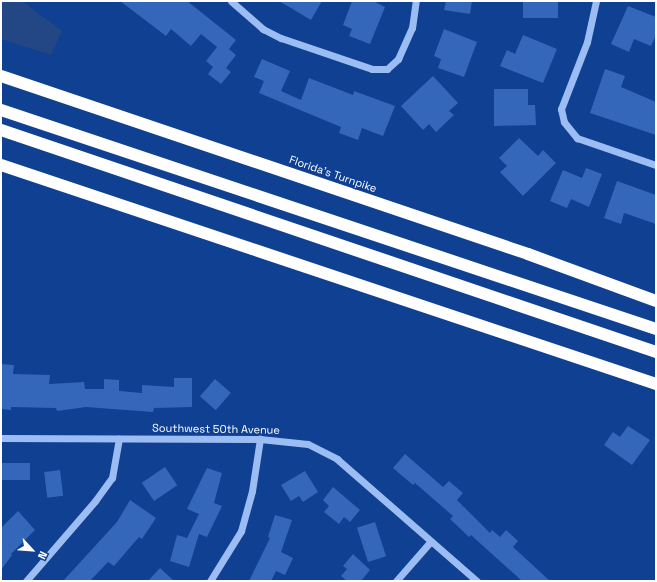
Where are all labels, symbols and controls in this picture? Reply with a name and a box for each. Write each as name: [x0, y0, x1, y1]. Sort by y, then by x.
street label: Florida's Turnpike: [287, 153, 379, 195]
street label: Southwest 50th Avenue: [152, 421, 280, 437]
north arrow: [12, 530, 52, 570]
text: N: [35, 549, 51, 562]

